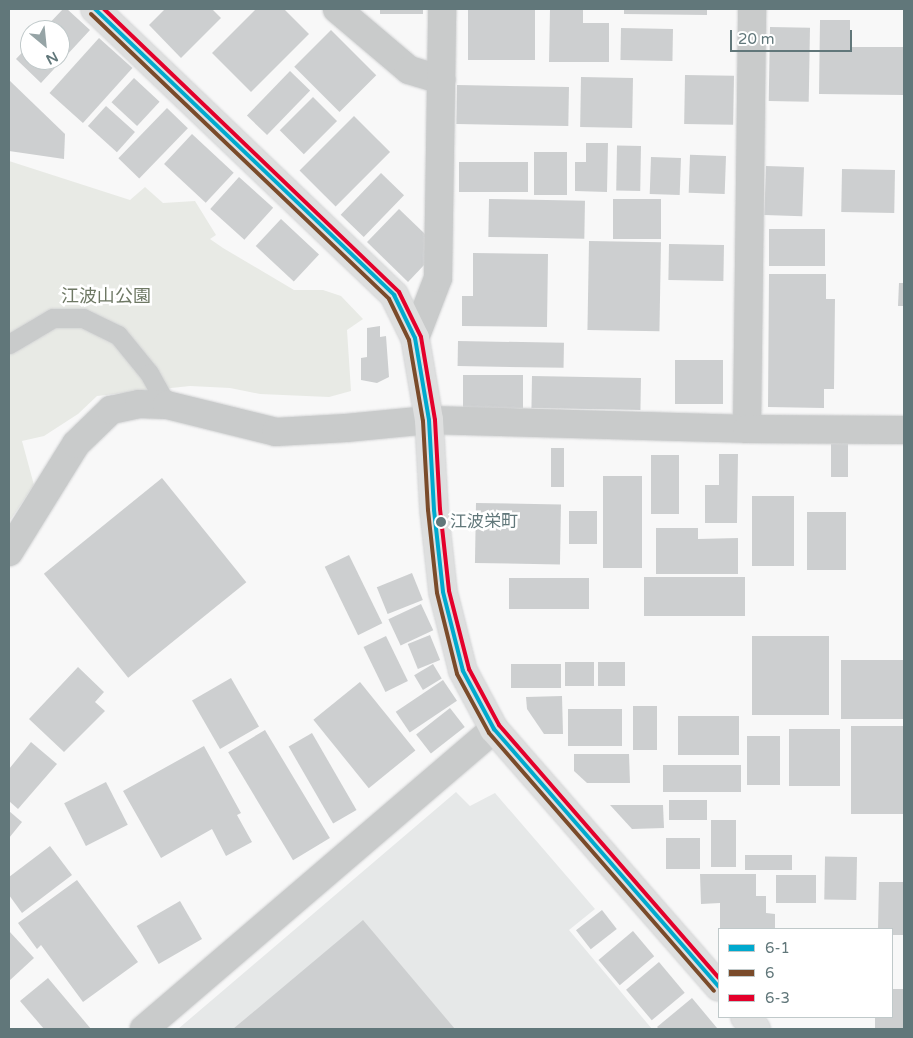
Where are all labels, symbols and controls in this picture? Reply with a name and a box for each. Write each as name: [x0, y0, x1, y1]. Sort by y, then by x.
north arrow: [20, 20, 70, 70]
scale bar: [733, 20, 856, 52]
text: 20 m: [738, 30, 775, 48]
text: N: [43, 48, 61, 68]
park label: 江波山公園: [61, 285, 151, 307]
place label: 江波栄町: [450, 512, 518, 532]
marker: 江波栄町: [436, 517, 446, 527]
legend: [718, 928, 893, 1018]
text: 6-1: [765, 939, 790, 957]
text: 6: [765, 964, 774, 982]
text: 6-3: [765, 989, 790, 1007]

